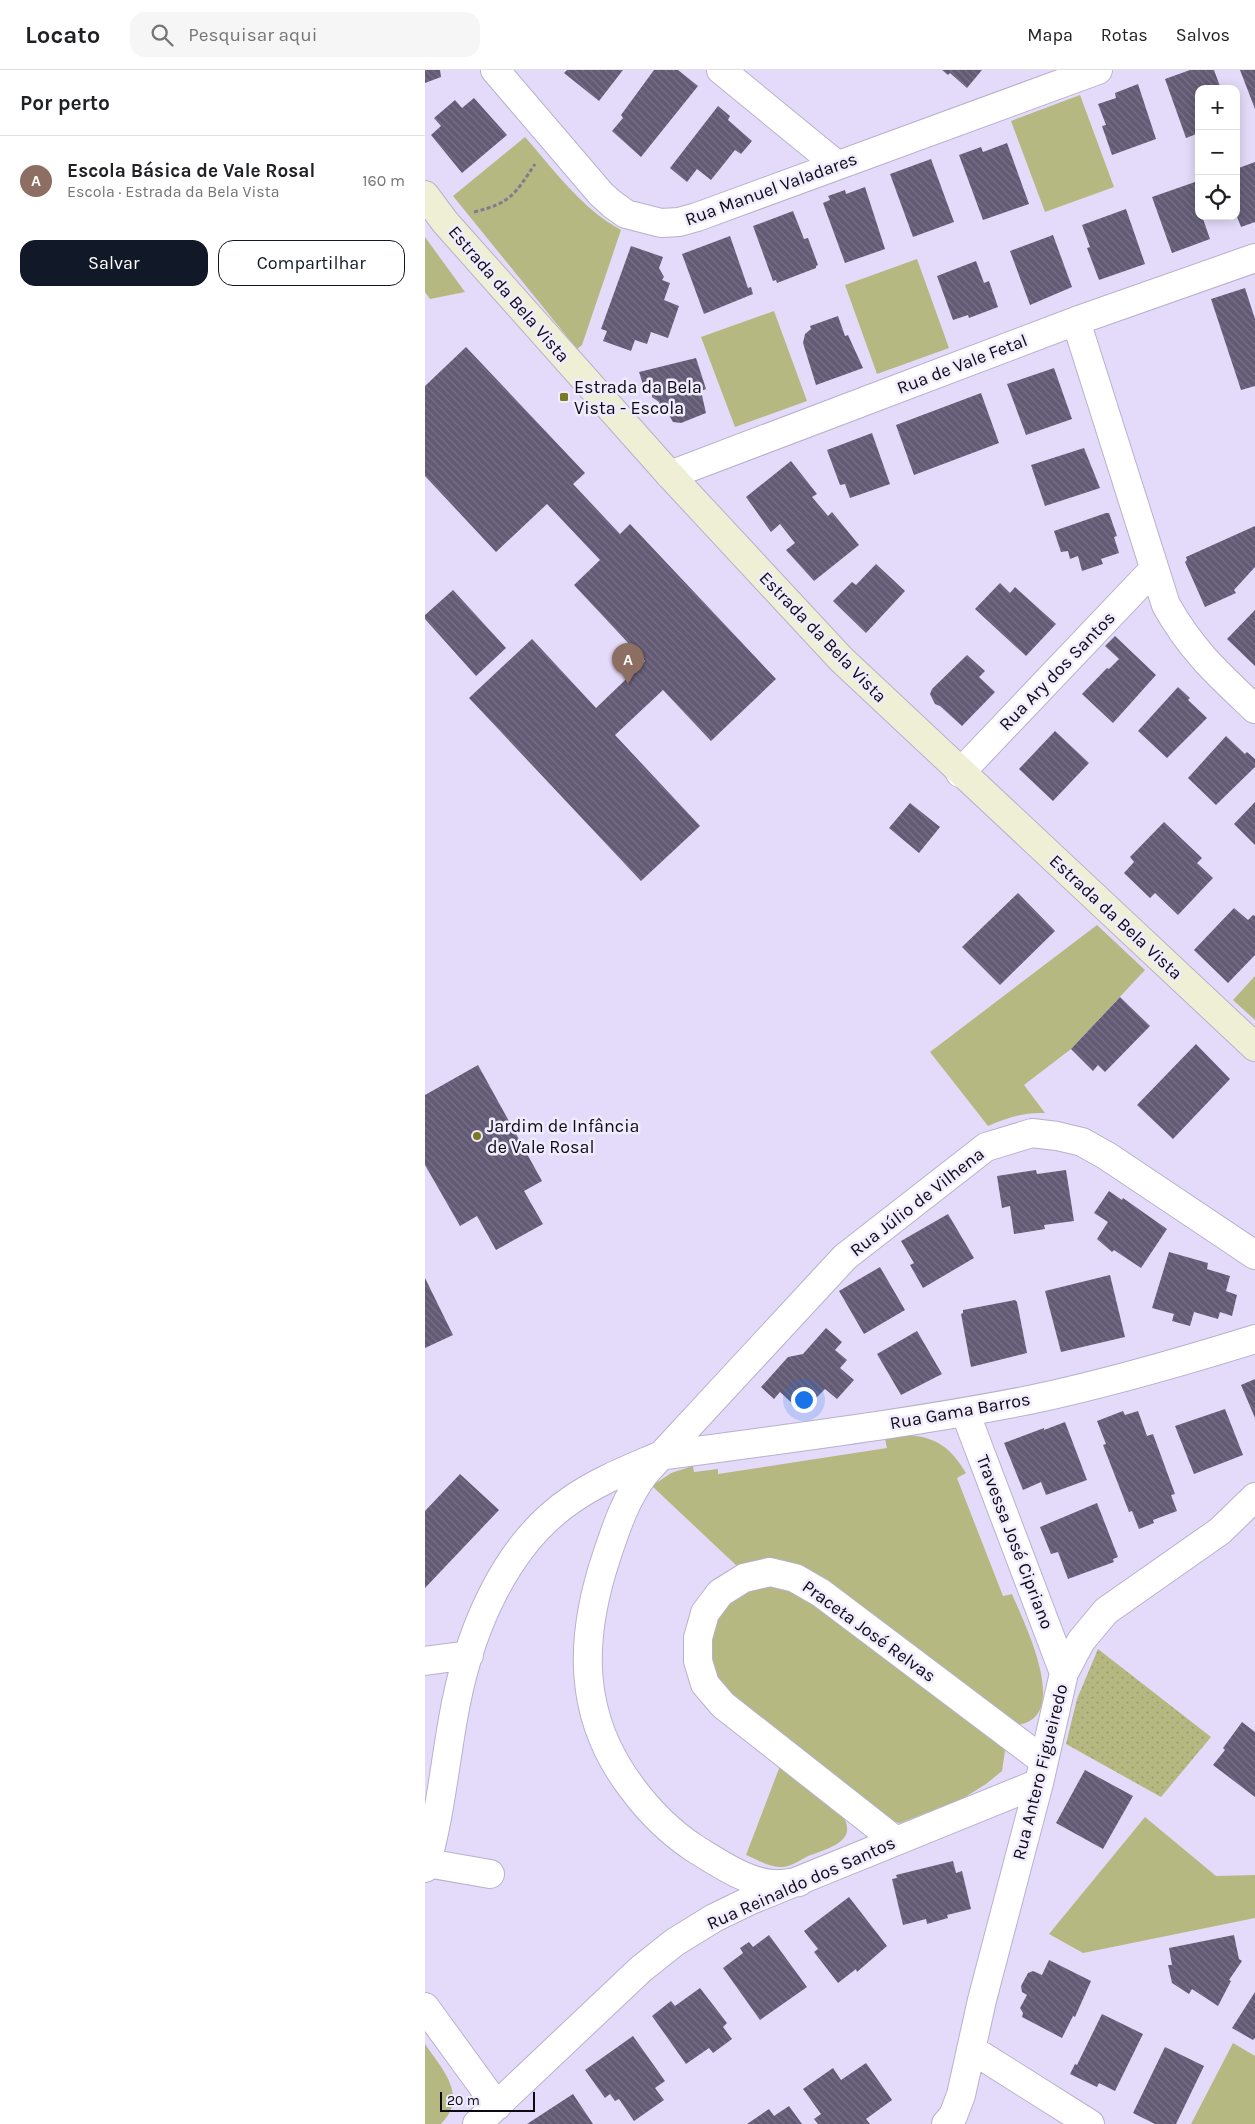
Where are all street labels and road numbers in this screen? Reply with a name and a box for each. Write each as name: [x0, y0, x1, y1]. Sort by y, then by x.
street label: Rua Manuel Valadares: [682, 148, 860, 230]
street label: Estrada da Bela Vista: [444, 221, 574, 367]
street label: Rua de Vale Fetal: [894, 329, 1030, 399]
street label: Estrada da Bela Vista: [755, 567, 891, 707]
street label: Rua Ary dos Santos: [994, 607, 1120, 735]
street label: Estrada da Bela Vista: [1045, 850, 1187, 984]
street label: Rua Júlio de Vilhena: [845, 1143, 989, 1261]
street label: Rua Gama Barros: [888, 1388, 1032, 1434]
street label: Travessa José Cipriano: [972, 1452, 1058, 1632]
street label: Praceta José Relvas: [798, 1575, 940, 1687]
street label: Rua Antero Figueiredo: [1007, 1682, 1073, 1862]
street label: Rua Reinaldo dos Santos: [703, 1831, 899, 1935]

